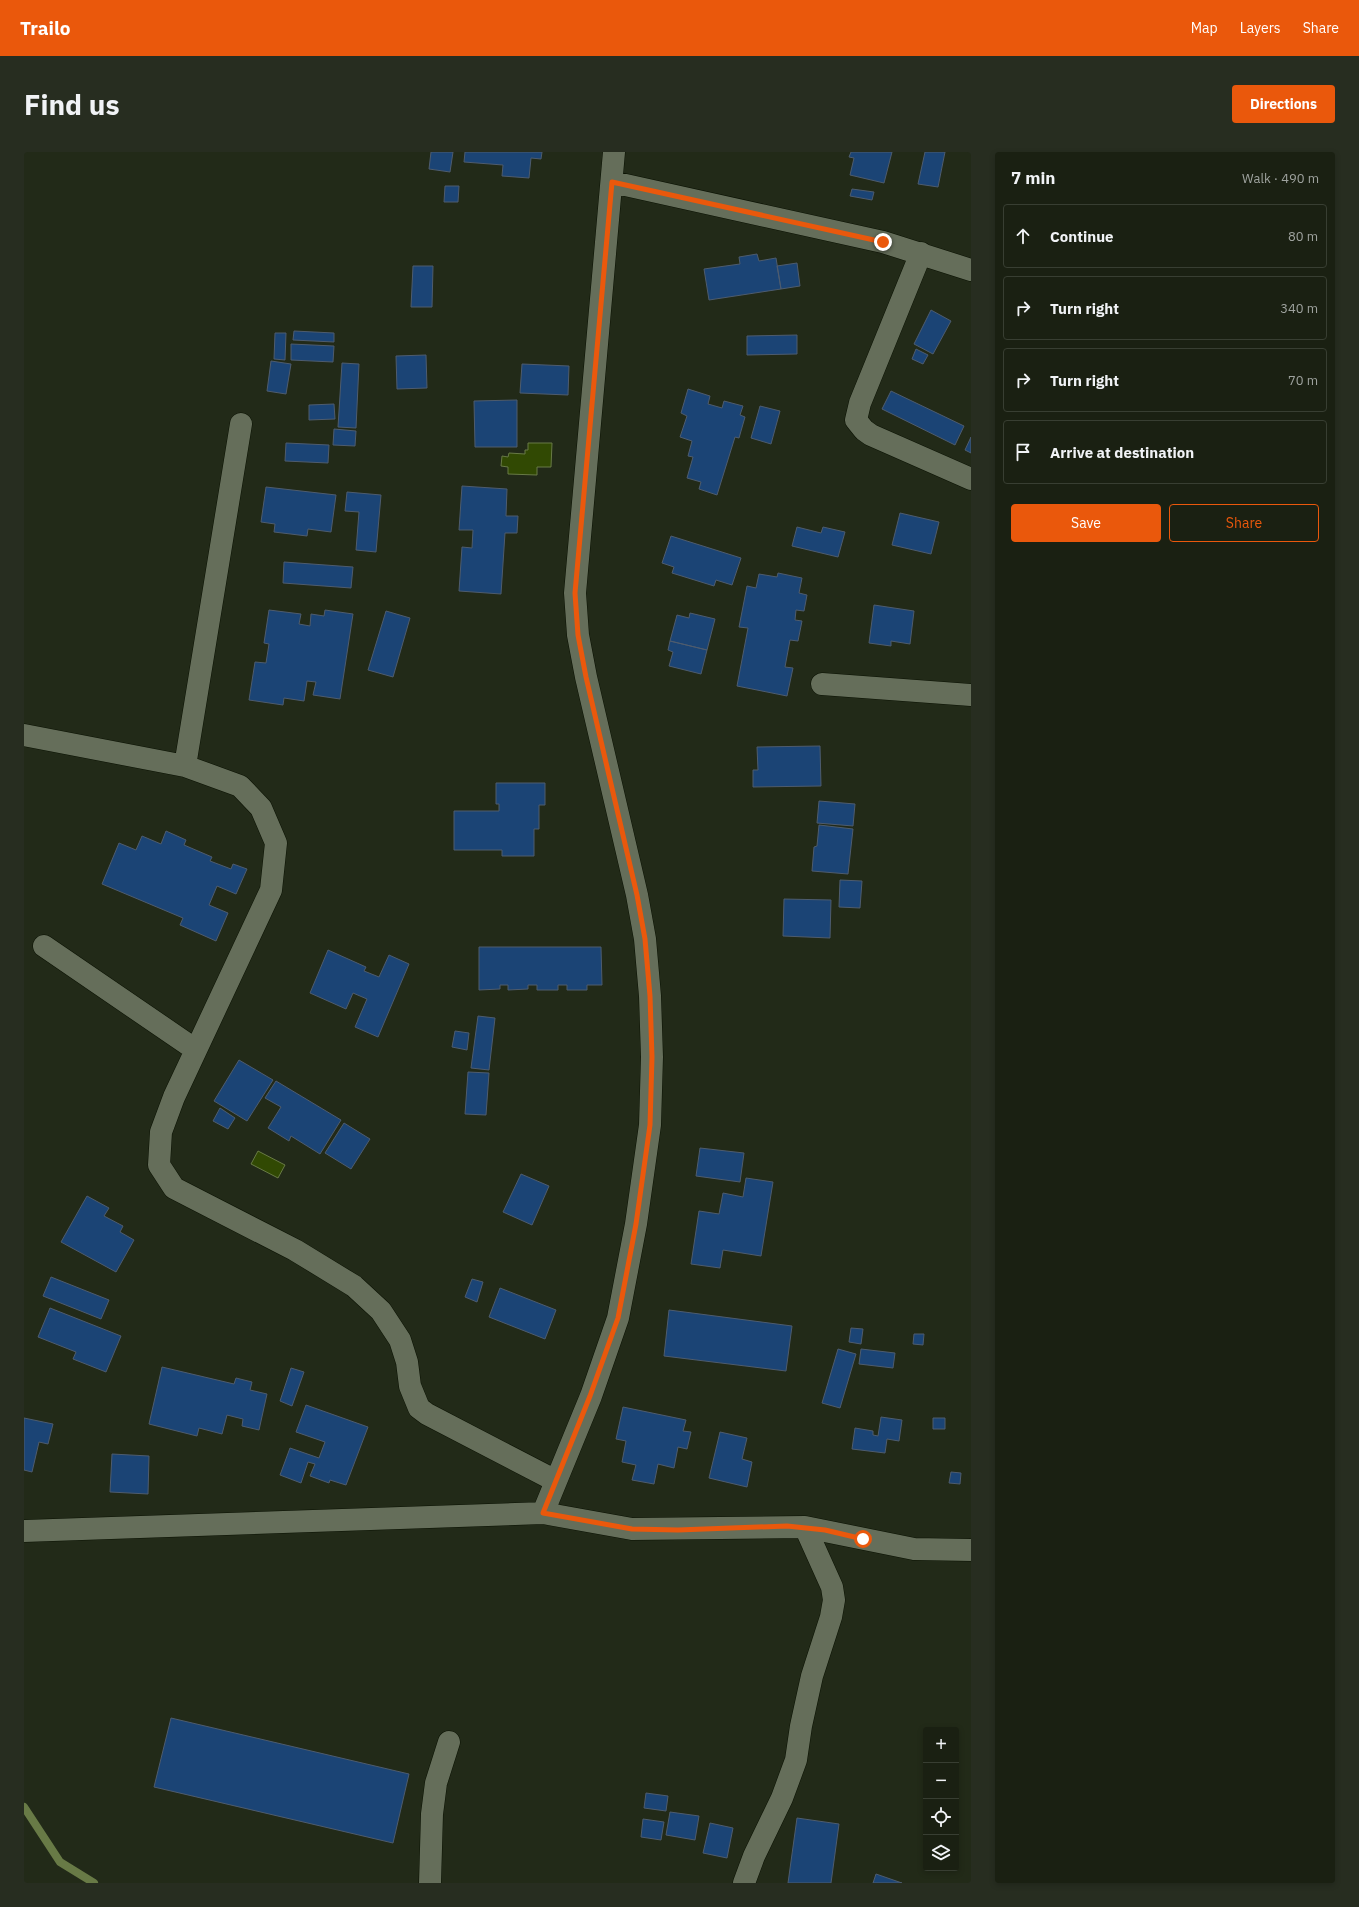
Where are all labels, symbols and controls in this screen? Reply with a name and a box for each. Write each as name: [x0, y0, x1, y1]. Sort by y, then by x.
text: Trailo: [20, 16, 70, 40]
text: Map: [1191, 19, 1218, 37]
text: Layers: [1240, 19, 1281, 37]
text: Share: [1303, 19, 1339, 37]
button: Directions: [1232, 85, 1335, 123]
text: Find us: [24, 86, 120, 123]
text: 7 min: [1011, 167, 1055, 189]
text: Walk · 490 m: [1242, 170, 1319, 187]
icon: ahead: [1012, 225, 1034, 247]
text: Continue: [1050, 227, 1114, 246]
text: 80 m: [1288, 228, 1318, 245]
route end: [874, 233, 892, 251]
icon: right: [1012, 297, 1034, 319]
text: Turn right: [1050, 299, 1119, 318]
text: 340 m: [1280, 300, 1318, 317]
icon: right: [1012, 369, 1034, 391]
text: Turn right: [1050, 371, 1119, 390]
text: 70 m: [1288, 372, 1318, 389]
icon: arrive: [1012, 441, 1034, 463]
text: Arrive at destination: [1050, 443, 1194, 462]
button: Save: [1011, 504, 1161, 542]
button: Share: [1169, 504, 1319, 542]
route start: [854, 1530, 872, 1548]
map controls: [923, 1727, 959, 1871]
button: +: [923, 1727, 959, 1763]
button: −: [923, 1763, 959, 1799]
button: locate: [923, 1799, 959, 1835]
button: layers: [923, 1835, 959, 1871]

